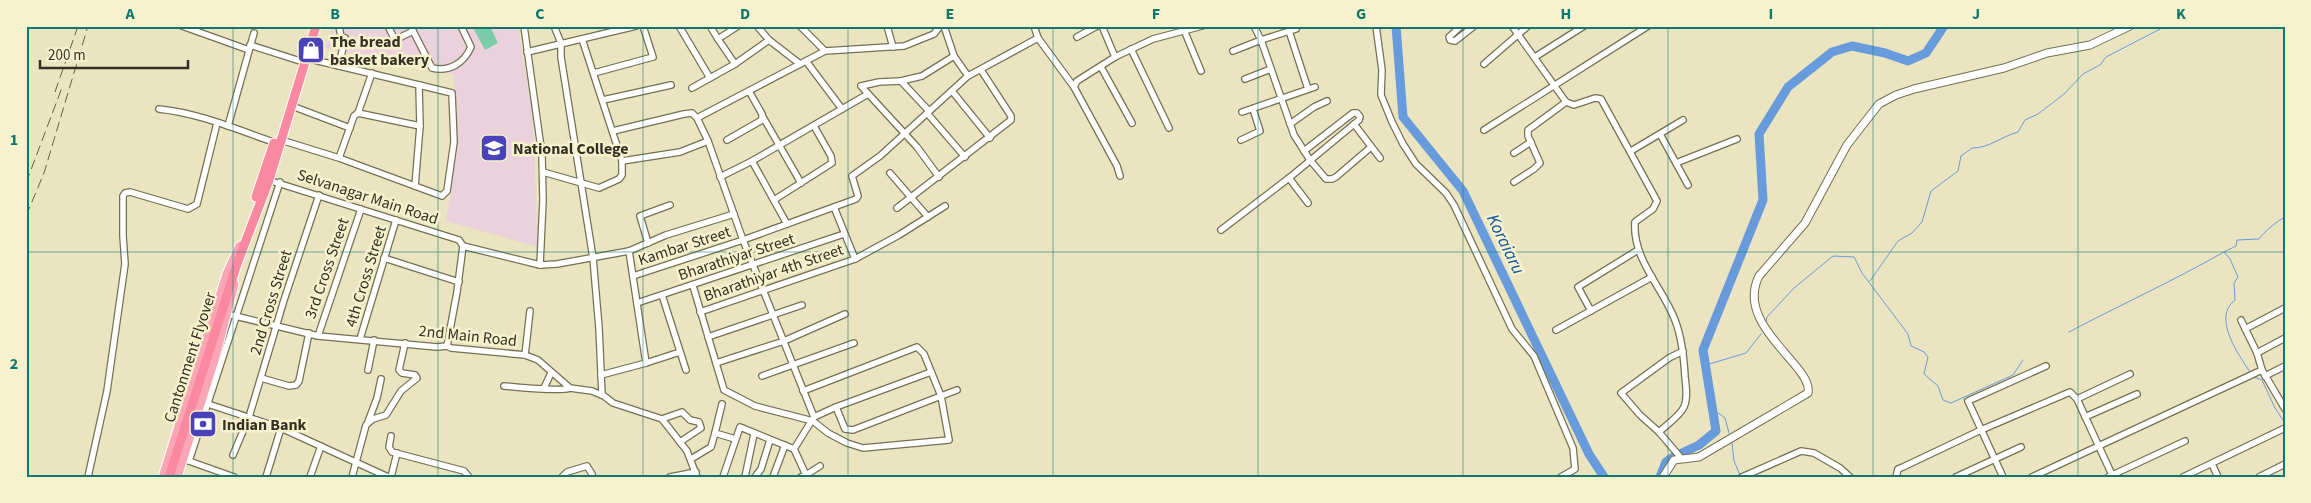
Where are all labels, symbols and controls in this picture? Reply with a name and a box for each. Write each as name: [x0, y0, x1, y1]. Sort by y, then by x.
text: A: [124, 3, 135, 25]
text: B: [330, 3, 340, 25]
text: C: [535, 3, 545, 25]
text: D: [740, 3, 750, 25]
text: E: [946, 3, 954, 25]
text: F: [1152, 3, 1160, 25]
text: G: [1356, 3, 1366, 25]
text: H: [1561, 3, 1571, 25]
text: I: [1769, 3, 1773, 25]
text: J: [1972, 3, 1980, 25]
text: K: [2176, 3, 2186, 25]
place label: The bread basket bakery: [330, 31, 430, 71]
shop icon: The bread basket bakery: [296, 35, 326, 65]
scale bar: [40, 38, 188, 70]
text: 200 m: [48, 45, 86, 66]
text: 1: [10, 129, 18, 151]
school or university icon: National College: [479, 133, 509, 163]
place label: National College: [513, 138, 629, 160]
street label: Selvanagar Main Road: [294, 164, 441, 230]
water label: Koraiaru: [1480, 210, 1531, 279]
street label: 3rd Cross Street: [299, 214, 355, 322]
street label: Kambar Street: [635, 220, 734, 271]
street label: 4th Cross Street: [340, 222, 392, 330]
street label: Bharathiyar Street: [675, 228, 798, 286]
street label: Bharathiyar 4th Street: [700, 238, 847, 307]
street label: 2nd Cross Street: [245, 247, 298, 357]
street label: Cantonment Flyover: [158, 289, 222, 425]
street label: 2nd Main Road: [418, 320, 518, 352]
text: 2: [10, 353, 18, 375]
bank icon: Indian Bank: [188, 409, 218, 439]
place label: Indian Bank: [222, 414, 307, 436]

